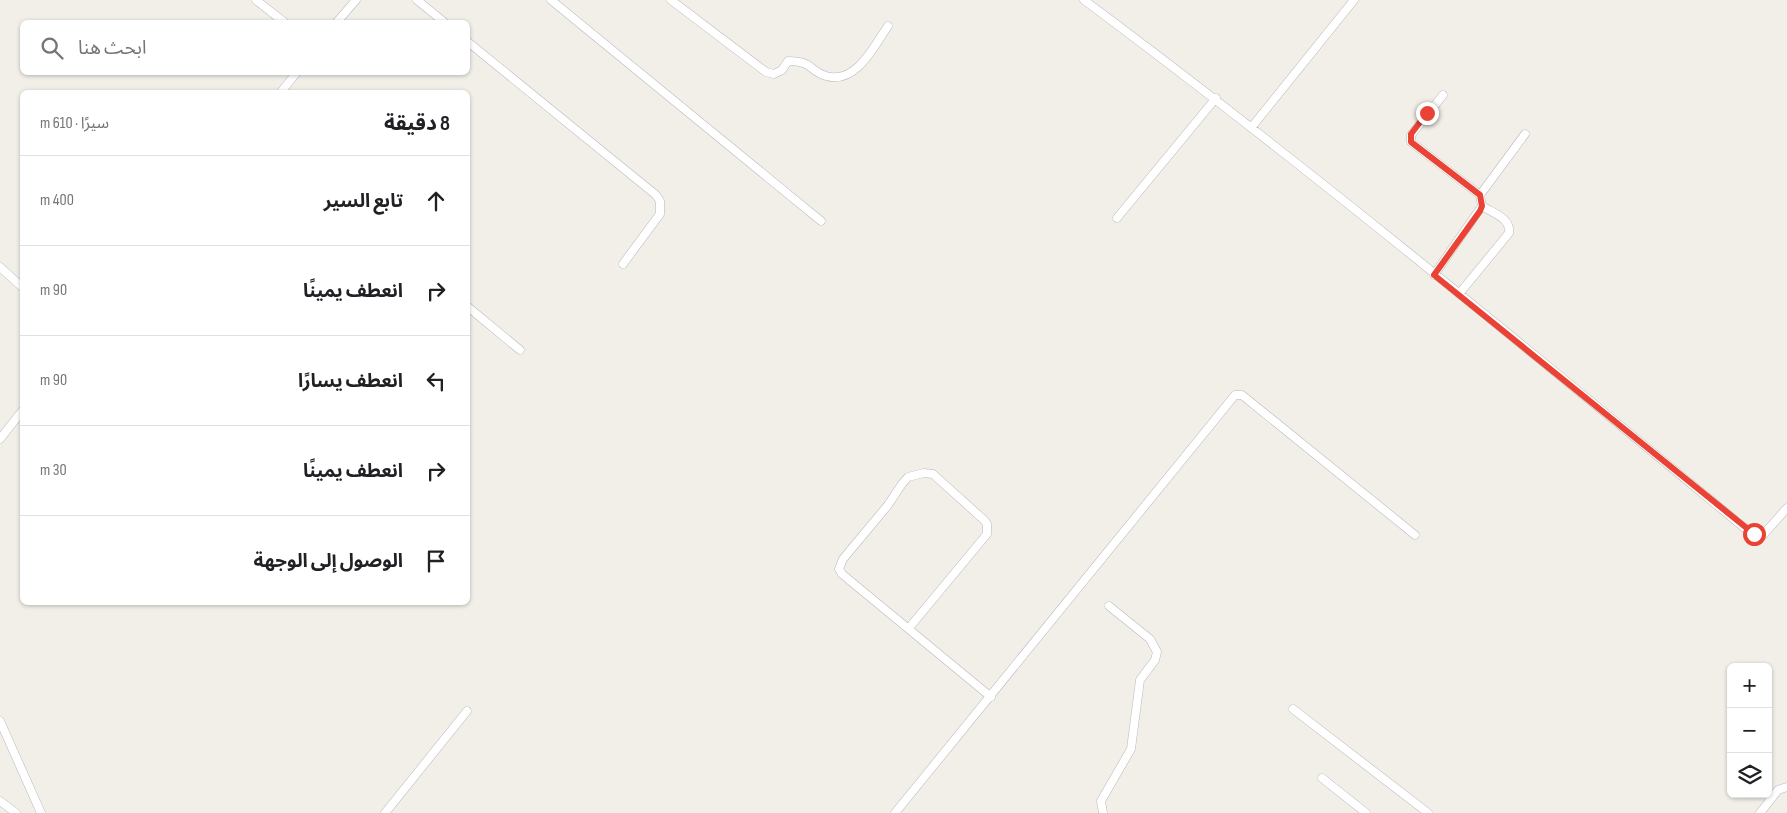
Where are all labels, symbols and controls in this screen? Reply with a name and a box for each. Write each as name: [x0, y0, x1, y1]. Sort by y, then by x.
search box: [20, 20, 470, 75]
icon: search: [38, 34, 66, 62]
text: ابحث هنا: [78, 37, 146, 60]
route end: [1416, 102, 1439, 125]
text: 8 دقيقة: [384, 111, 450, 136]
text: سيرًا · 610 m: [40, 114, 109, 133]
icon: ahead: [422, 187, 450, 215]
text: تابع السير: [324, 190, 403, 213]
text: 400 m: [40, 191, 74, 210]
icon: right: [422, 277, 450, 305]
text: انعطف يمينًا: [303, 280, 403, 303]
text: 90 m: [40, 281, 67, 300]
icon: left: [422, 367, 450, 395]
text: انعطف يسارًا: [298, 370, 403, 393]
text: 90 m: [40, 371, 67, 390]
icon: right: [422, 457, 450, 485]
text: انعطف يمينًا: [303, 460, 403, 483]
text: 30 m: [40, 461, 67, 480]
route start: [1743, 523, 1766, 546]
icon: arrive: [422, 547, 450, 575]
text: الوصول إلى الوجهة: [254, 550, 403, 573]
map controls: [1727, 663, 1772, 798]
button: +: [1727, 663, 1772, 708]
button: −: [1727, 708, 1772, 753]
button: layers: [1727, 753, 1772, 798]

